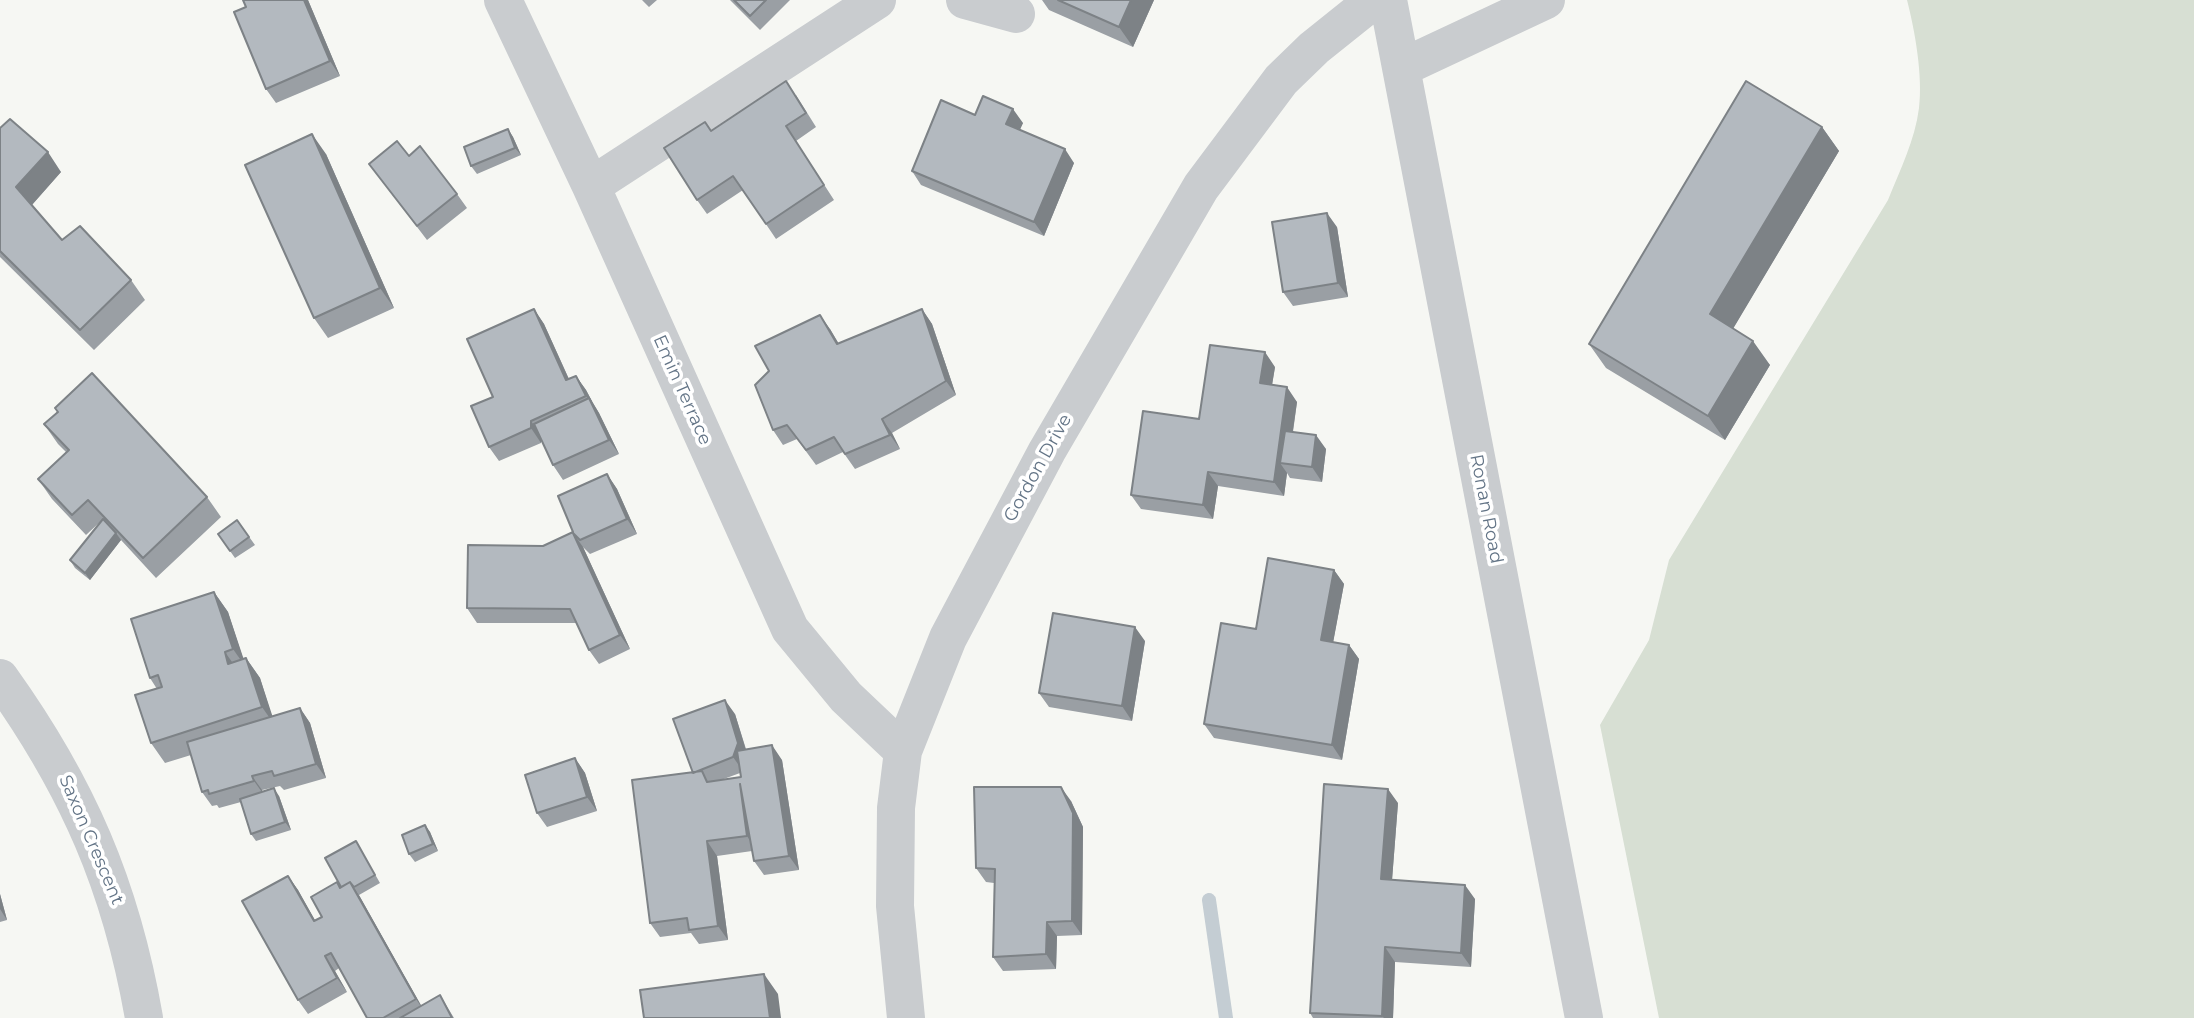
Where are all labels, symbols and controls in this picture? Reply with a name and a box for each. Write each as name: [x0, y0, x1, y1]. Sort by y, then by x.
street label: Emin Terrace: [648, 332, 716, 448]
street label: Gordon Drive: [1000, 410, 1076, 526]
street label: Ronan Road: [1465, 452, 1507, 566]
street label: Saxon Crescent: [54, 772, 128, 908]

